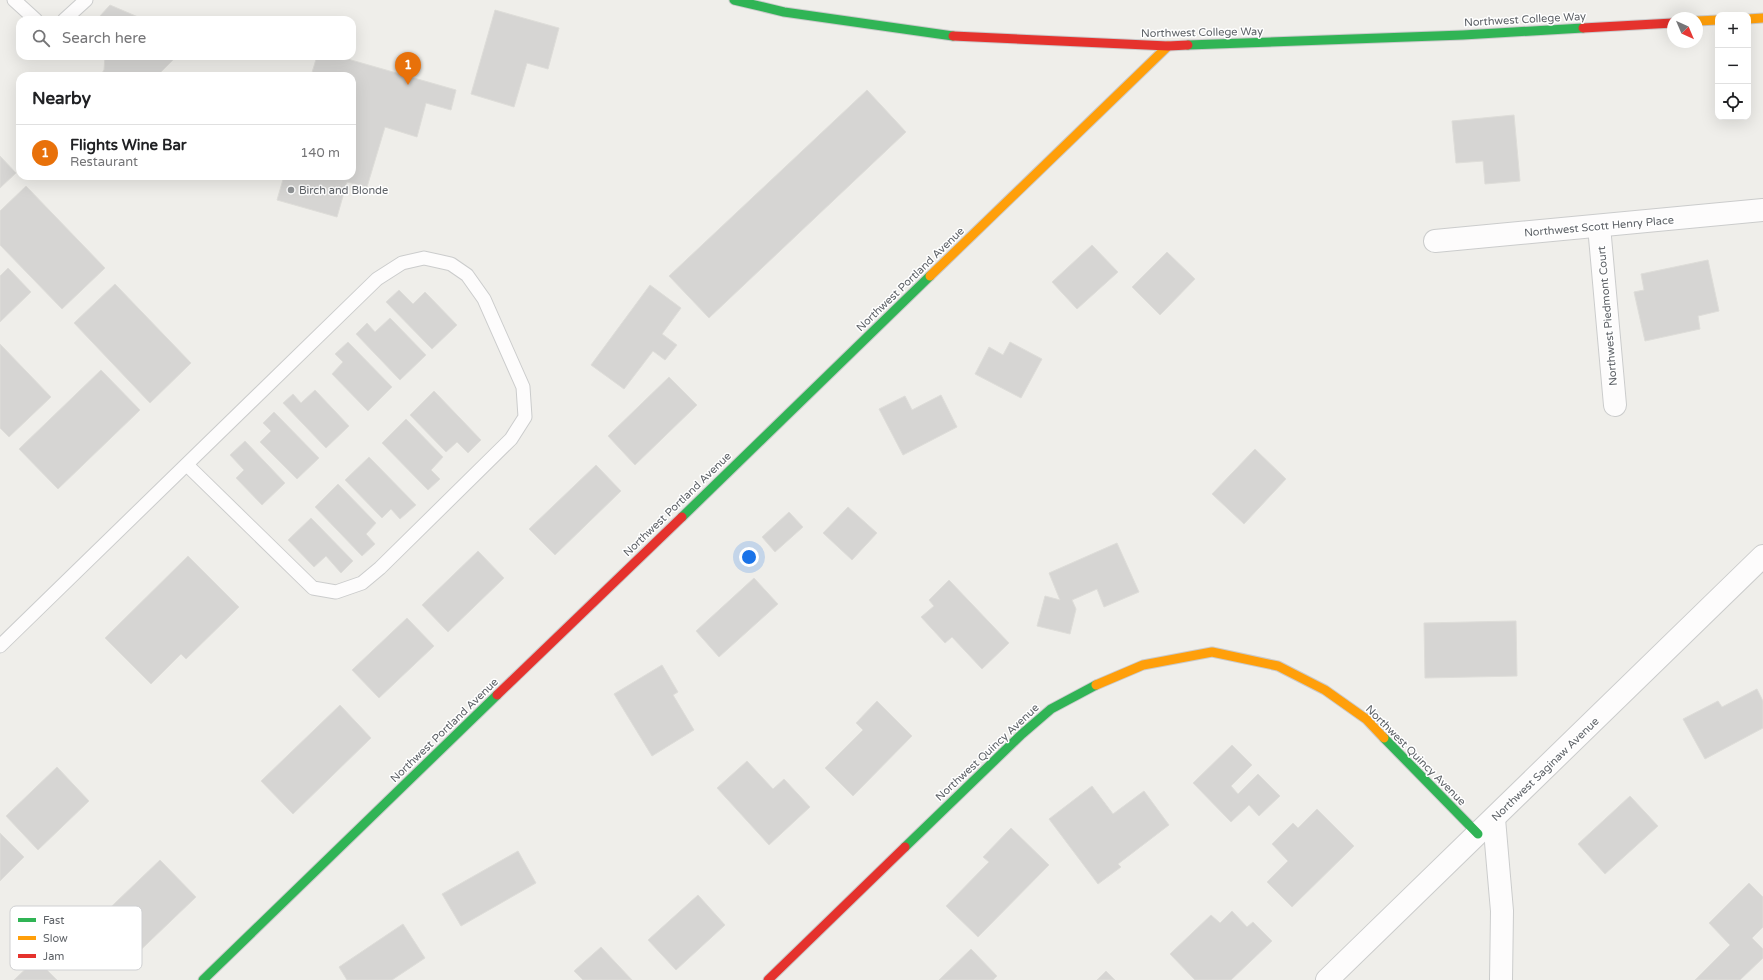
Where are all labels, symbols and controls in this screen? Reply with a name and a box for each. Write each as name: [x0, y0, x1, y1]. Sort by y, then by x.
street label: Northwest College Way: [1464, 10, 1586, 29]
north arrow: [1667, 12, 1703, 48]
map controls: [1715, 12, 1751, 120]
button: +: [1715, 12, 1751, 48]
search box: [16, 16, 356, 60]
street label: Northwest College Way: [1141, 25, 1263, 40]
icon: search: [30, 27, 52, 49]
text: Search here: [62, 29, 146, 47]
button: −: [1715, 48, 1751, 84]
pin: 1: [395, 52, 421, 85]
button: locate: [1715, 84, 1751, 120]
text: Nearby: [32, 88, 91, 109]
text: Flights Wine Bar: [70, 136, 187, 154]
text: 1: [41, 145, 49, 161]
text: 140 m: [300, 145, 340, 161]
text: Restaurant: [70, 154, 138, 170]
place label: Birch and Blonde: [299, 184, 388, 197]
marker: Birch and Blonde: [286, 185, 296, 195]
street label: Northwest Scott Henry Place: [1524, 213, 1675, 240]
street label: Northwest Portland Avenue: [854, 224, 967, 334]
street label: Northwest Piedmont Court: [1595, 245, 1620, 386]
street label: Northwest Portland Avenue: [621, 449, 734, 559]
your location: [739, 547, 759, 567]
street label: Northwest Portland Avenue: [388, 675, 501, 785]
street label: Northwest Quincy Avenue: [933, 701, 1042, 804]
street label: Northwest Quincy Avenue: [1363, 702, 1469, 808]
street label: Northwest Saginaw Avenue: [1489, 715, 1602, 824]
legend: [10, 906, 142, 970]
text: Fast: [43, 914, 64, 927]
text: Slow: [43, 932, 68, 945]
text: Jam: [43, 950, 64, 963]

